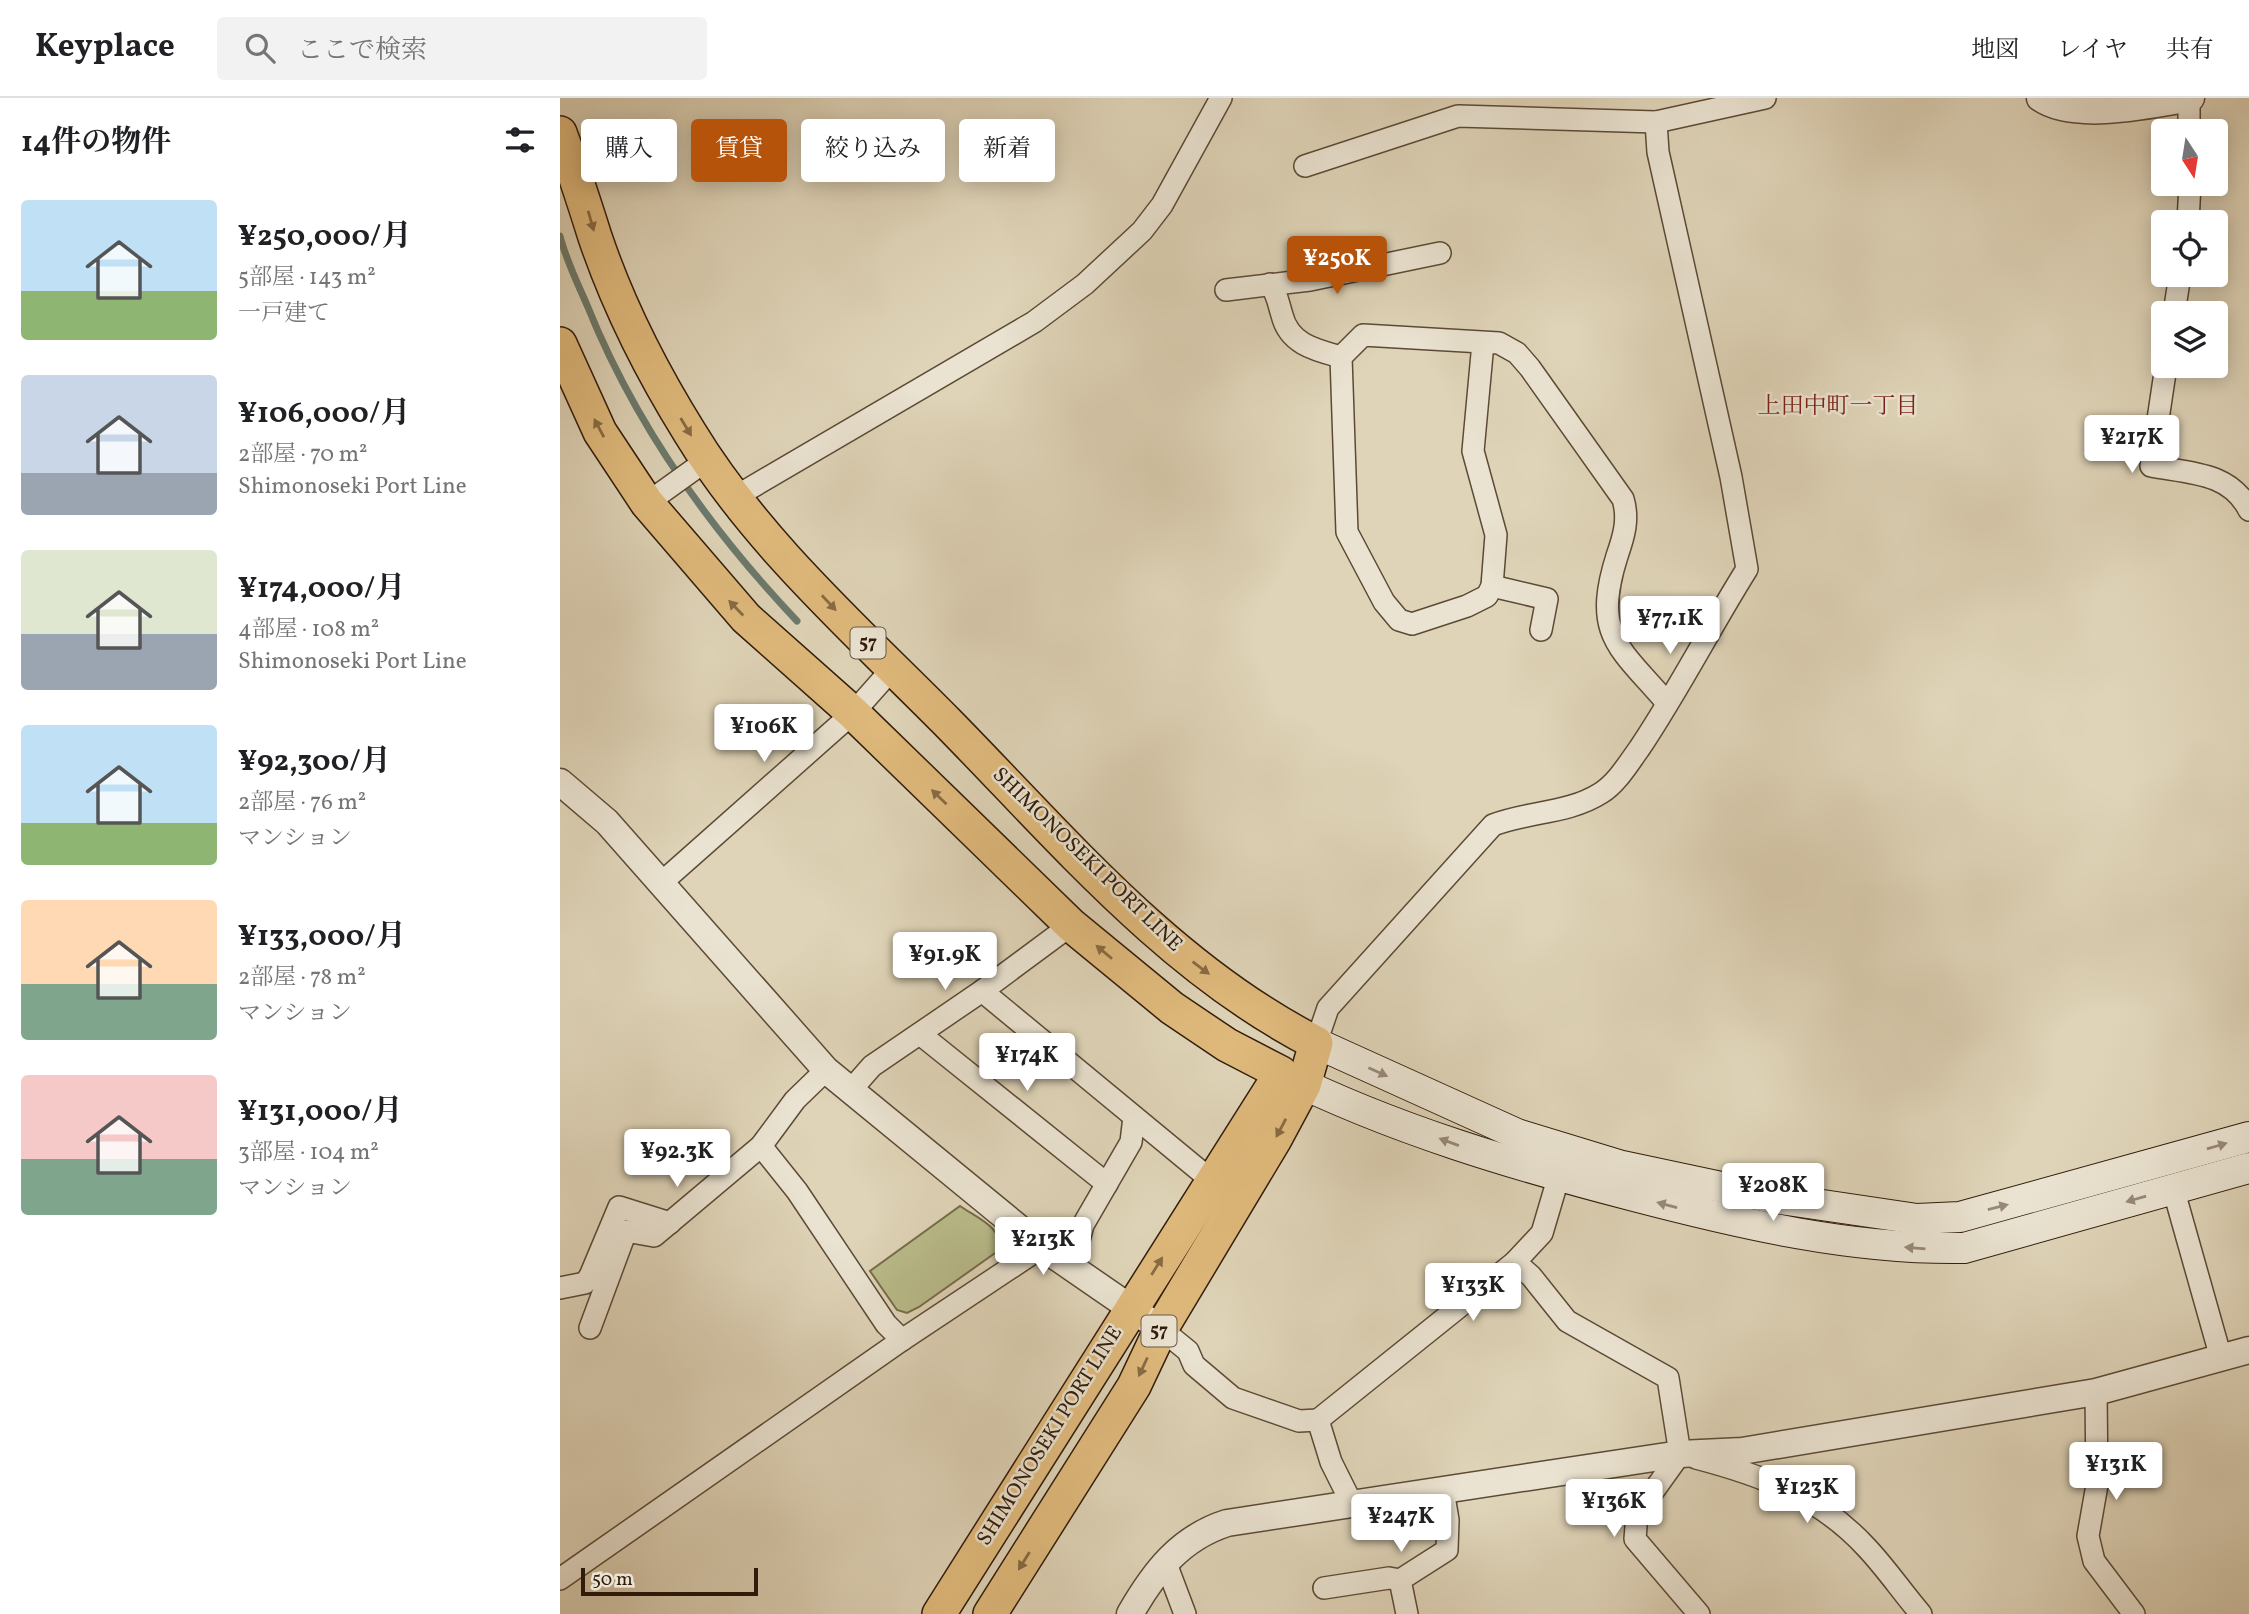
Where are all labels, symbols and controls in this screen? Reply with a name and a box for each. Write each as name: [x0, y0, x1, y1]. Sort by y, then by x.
search box: [217, 17, 707, 80]
text: Keyplace: [35, 25, 175, 71]
icon: search: [241, 29, 279, 67]
text: ここで検索: [297, 33, 427, 69]
text: 地図: [1971, 34, 2019, 68]
text: レイヤ: [2057, 34, 2128, 68]
text: 共有: [2166, 34, 2214, 68]
chip: 購入: [581, 119, 677, 182]
chip: 賃貸: [691, 119, 787, 182]
chip: 絞り込み: [801, 119, 945, 182]
chip: 新着: [959, 119, 1055, 182]
north arrow: [2151, 119, 2228, 196]
map controls: [2151, 119, 2228, 378]
icon: filters: [501, 121, 539, 159]
text: 14件の物件: [21, 122, 171, 164]
one-way arrow: [586, 210, 597, 232]
button: locate: [2151, 210, 2228, 287]
text: ¥250,000/月: [238, 216, 411, 258]
icon: home: [77, 228, 161, 312]
pin: ¥250K: [1288, 236, 1386, 296]
text: ¥250K: [1303, 243, 1371, 275]
text: 5部屋 · 143 m²: [238, 262, 376, 294]
text: 一戸建て: [238, 298, 330, 330]
button: layers: [2151, 301, 2228, 378]
district label: 上田中町一丁目: [1758, 391, 1919, 423]
text: ¥106,000/月: [238, 393, 410, 435]
icon: home: [77, 403, 161, 487]
pin: ¥217K: [2083, 416, 2181, 475]
one-way arrow: [594, 417, 606, 437]
one-way arrow: [680, 417, 692, 436]
text: ¥217K: [2100, 422, 2164, 454]
text: 2部屋 · 70 m²: [238, 439, 368, 471]
text: Shimonoseki Port Line: [238, 471, 467, 503]
text: ¥174,000/月: [238, 568, 405, 610]
icon: home: [77, 578, 161, 662]
one-way arrow: [821, 594, 837, 612]
pin: ¥77.1K: [1613, 596, 1727, 656]
one-way arrow: [728, 600, 745, 617]
text: ¥77.1K: [1637, 603, 1703, 635]
text: 4部屋 · 108 m²: [238, 614, 379, 646]
road number: 57: [850, 628, 886, 658]
text: Shimonoseki Port Line: [238, 646, 467, 678]
pin: ¥106K: [715, 704, 813, 764]
text: ¥106K: [730, 711, 798, 743]
text: ¥92,300/月: [238, 741, 391, 783]
icon: home: [77, 753, 161, 837]
street label: SHIMONOSEKI PORT LINE: [985, 761, 1189, 959]
text: 2部屋 · 76 m²: [238, 787, 366, 819]
one-way arrow: [931, 789, 948, 805]
text: マンション: [238, 823, 352, 855]
text: ¥133,000/月: [238, 916, 406, 958]
icon: home: [77, 928, 161, 1012]
pin: ¥91.9K: [888, 932, 1002, 992]
text: ¥91.9K: [909, 939, 981, 971]
one-way arrow: [1096, 945, 1114, 960]
one-way arrow: [1192, 961, 1210, 975]
text: 2部屋 · 78 m²: [238, 962, 366, 994]
text: マンション: [238, 998, 352, 1030]
pin: ¥174K: [978, 1034, 1076, 1093]
text: ¥174K: [995, 1040, 1059, 1072]
one-way arrow: [1368, 1067, 1389, 1078]
text: ¥131,000/月: [238, 1091, 403, 1133]
icon: home: [77, 1103, 161, 1187]
one-way arrow: [1275, 1118, 1287, 1138]
pin: ¥92.3K: [620, 1130, 734, 1189]
text: ¥92.3K: [640, 1136, 714, 1168]
one-way arrow: [1439, 1136, 1460, 1147]
text: 3部屋 · 104 m²: [238, 1137, 379, 1169]
one-way arrow: [2206, 1140, 2228, 1151]
pin: ¥208K: [1724, 1164, 1822, 1223]
text: ¥208K: [1738, 1170, 1808, 1202]
text: マンション: [238, 1173, 352, 1205]
one-way arrow: [2125, 1195, 2146, 1205]
one-way arrow: [1656, 1199, 1678, 1210]
one-way arrow: [1987, 1201, 2009, 1212]
pin: ¥213K: [994, 1218, 1092, 1277]
text: ¥213K: [1011, 1224, 1075, 1256]
one-way arrow: [1904, 1242, 1926, 1253]
one-way arrow: [1151, 1256, 1164, 1275]
pin: ¥133K: [1424, 1264, 1522, 1323]
text: ¥133K: [1441, 1270, 1505, 1302]
road number: 57: [1142, 1316, 1176, 1346]
street label: SHIMONOSEKI PORT LINE: [970, 1320, 1130, 1552]
one-way arrow: [1137, 1357, 1148, 1378]
pin: ¥131K: [2067, 1442, 2165, 1502]
text: ¥131K: [2085, 1449, 2147, 1481]
pin: ¥123K: [1758, 1466, 1856, 1525]
text: ¥123K: [1775, 1472, 1839, 1504]
pin: ¥136K: [1565, 1480, 1663, 1539]
text: ¥136K: [1582, 1486, 1646, 1518]
pin: ¥247K: [1352, 1494, 1450, 1554]
text: ¥247K: [1367, 1501, 1435, 1533]
one-way arrow: [1017, 1551, 1030, 1571]
scale bar: [581, 1565, 758, 1597]
text: 50 m: [592, 1567, 633, 1593]

